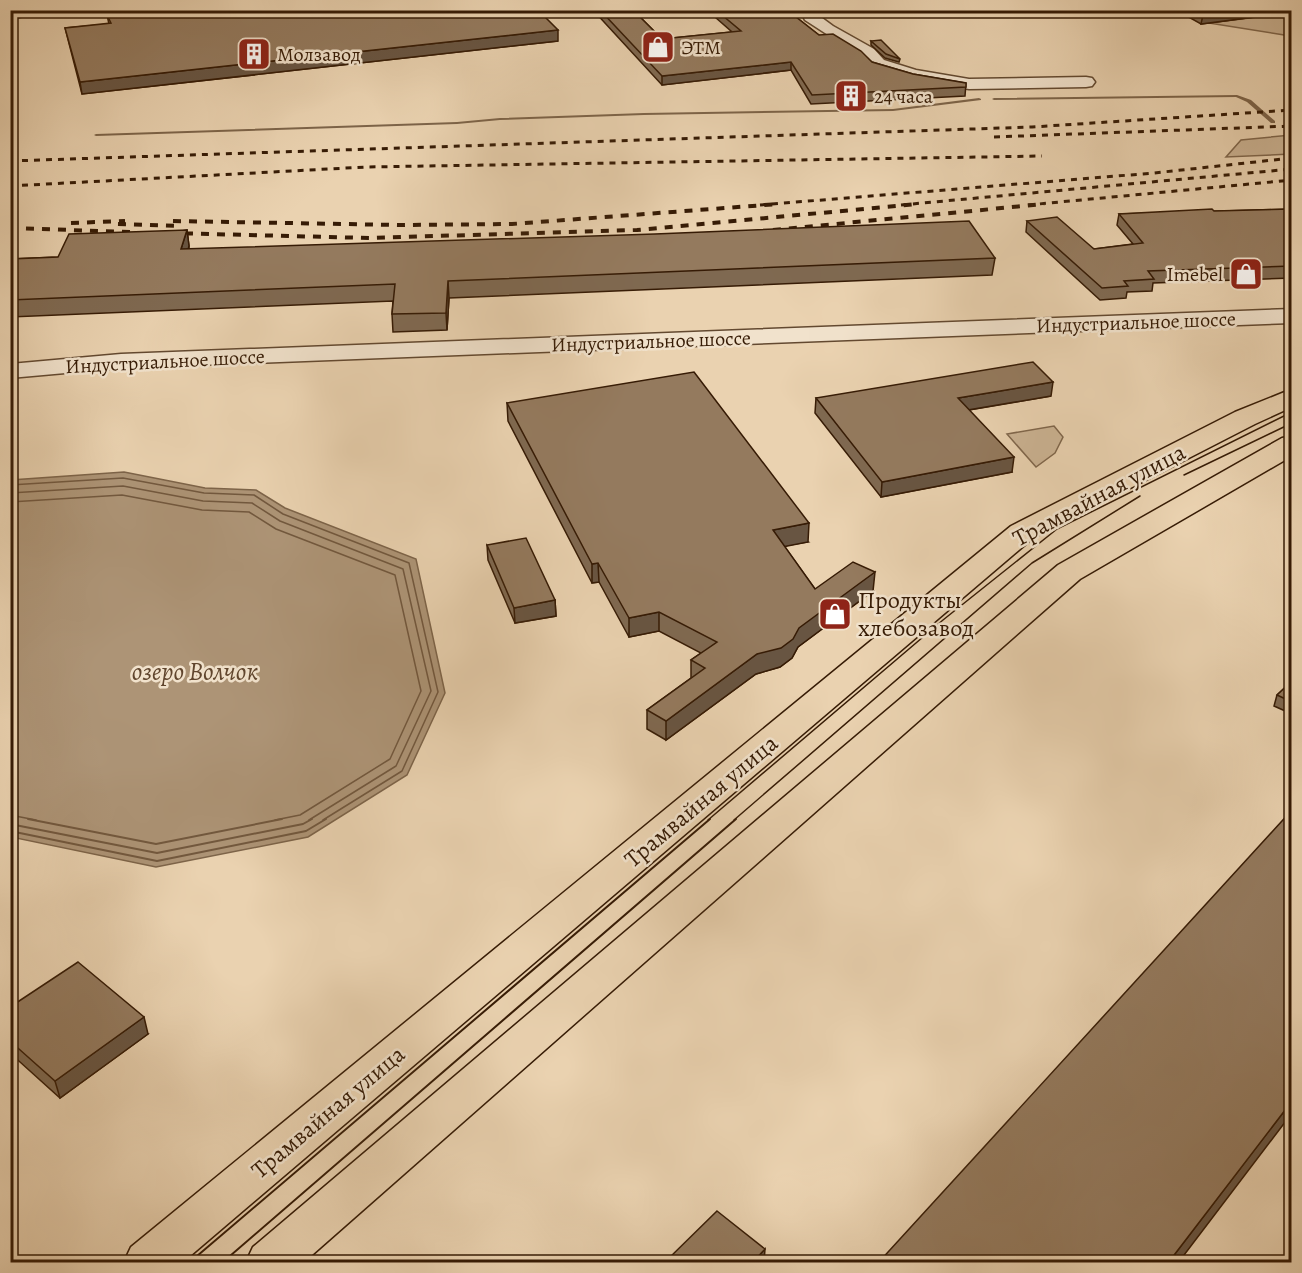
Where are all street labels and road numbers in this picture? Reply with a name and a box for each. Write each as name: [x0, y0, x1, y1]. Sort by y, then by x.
street label: Индустриальное шоссе: [1036, 306, 1236, 339]
street label: Индустриальное шоссе: [551, 325, 751, 358]
street label: Индустриальное шоссе: [65, 343, 266, 380]
street label: Трамвайная улица: [1007, 436, 1191, 554]
street label: Трамвайная улица: [617, 727, 785, 875]
street label: Трамвайная улица: [244, 1038, 412, 1186]

